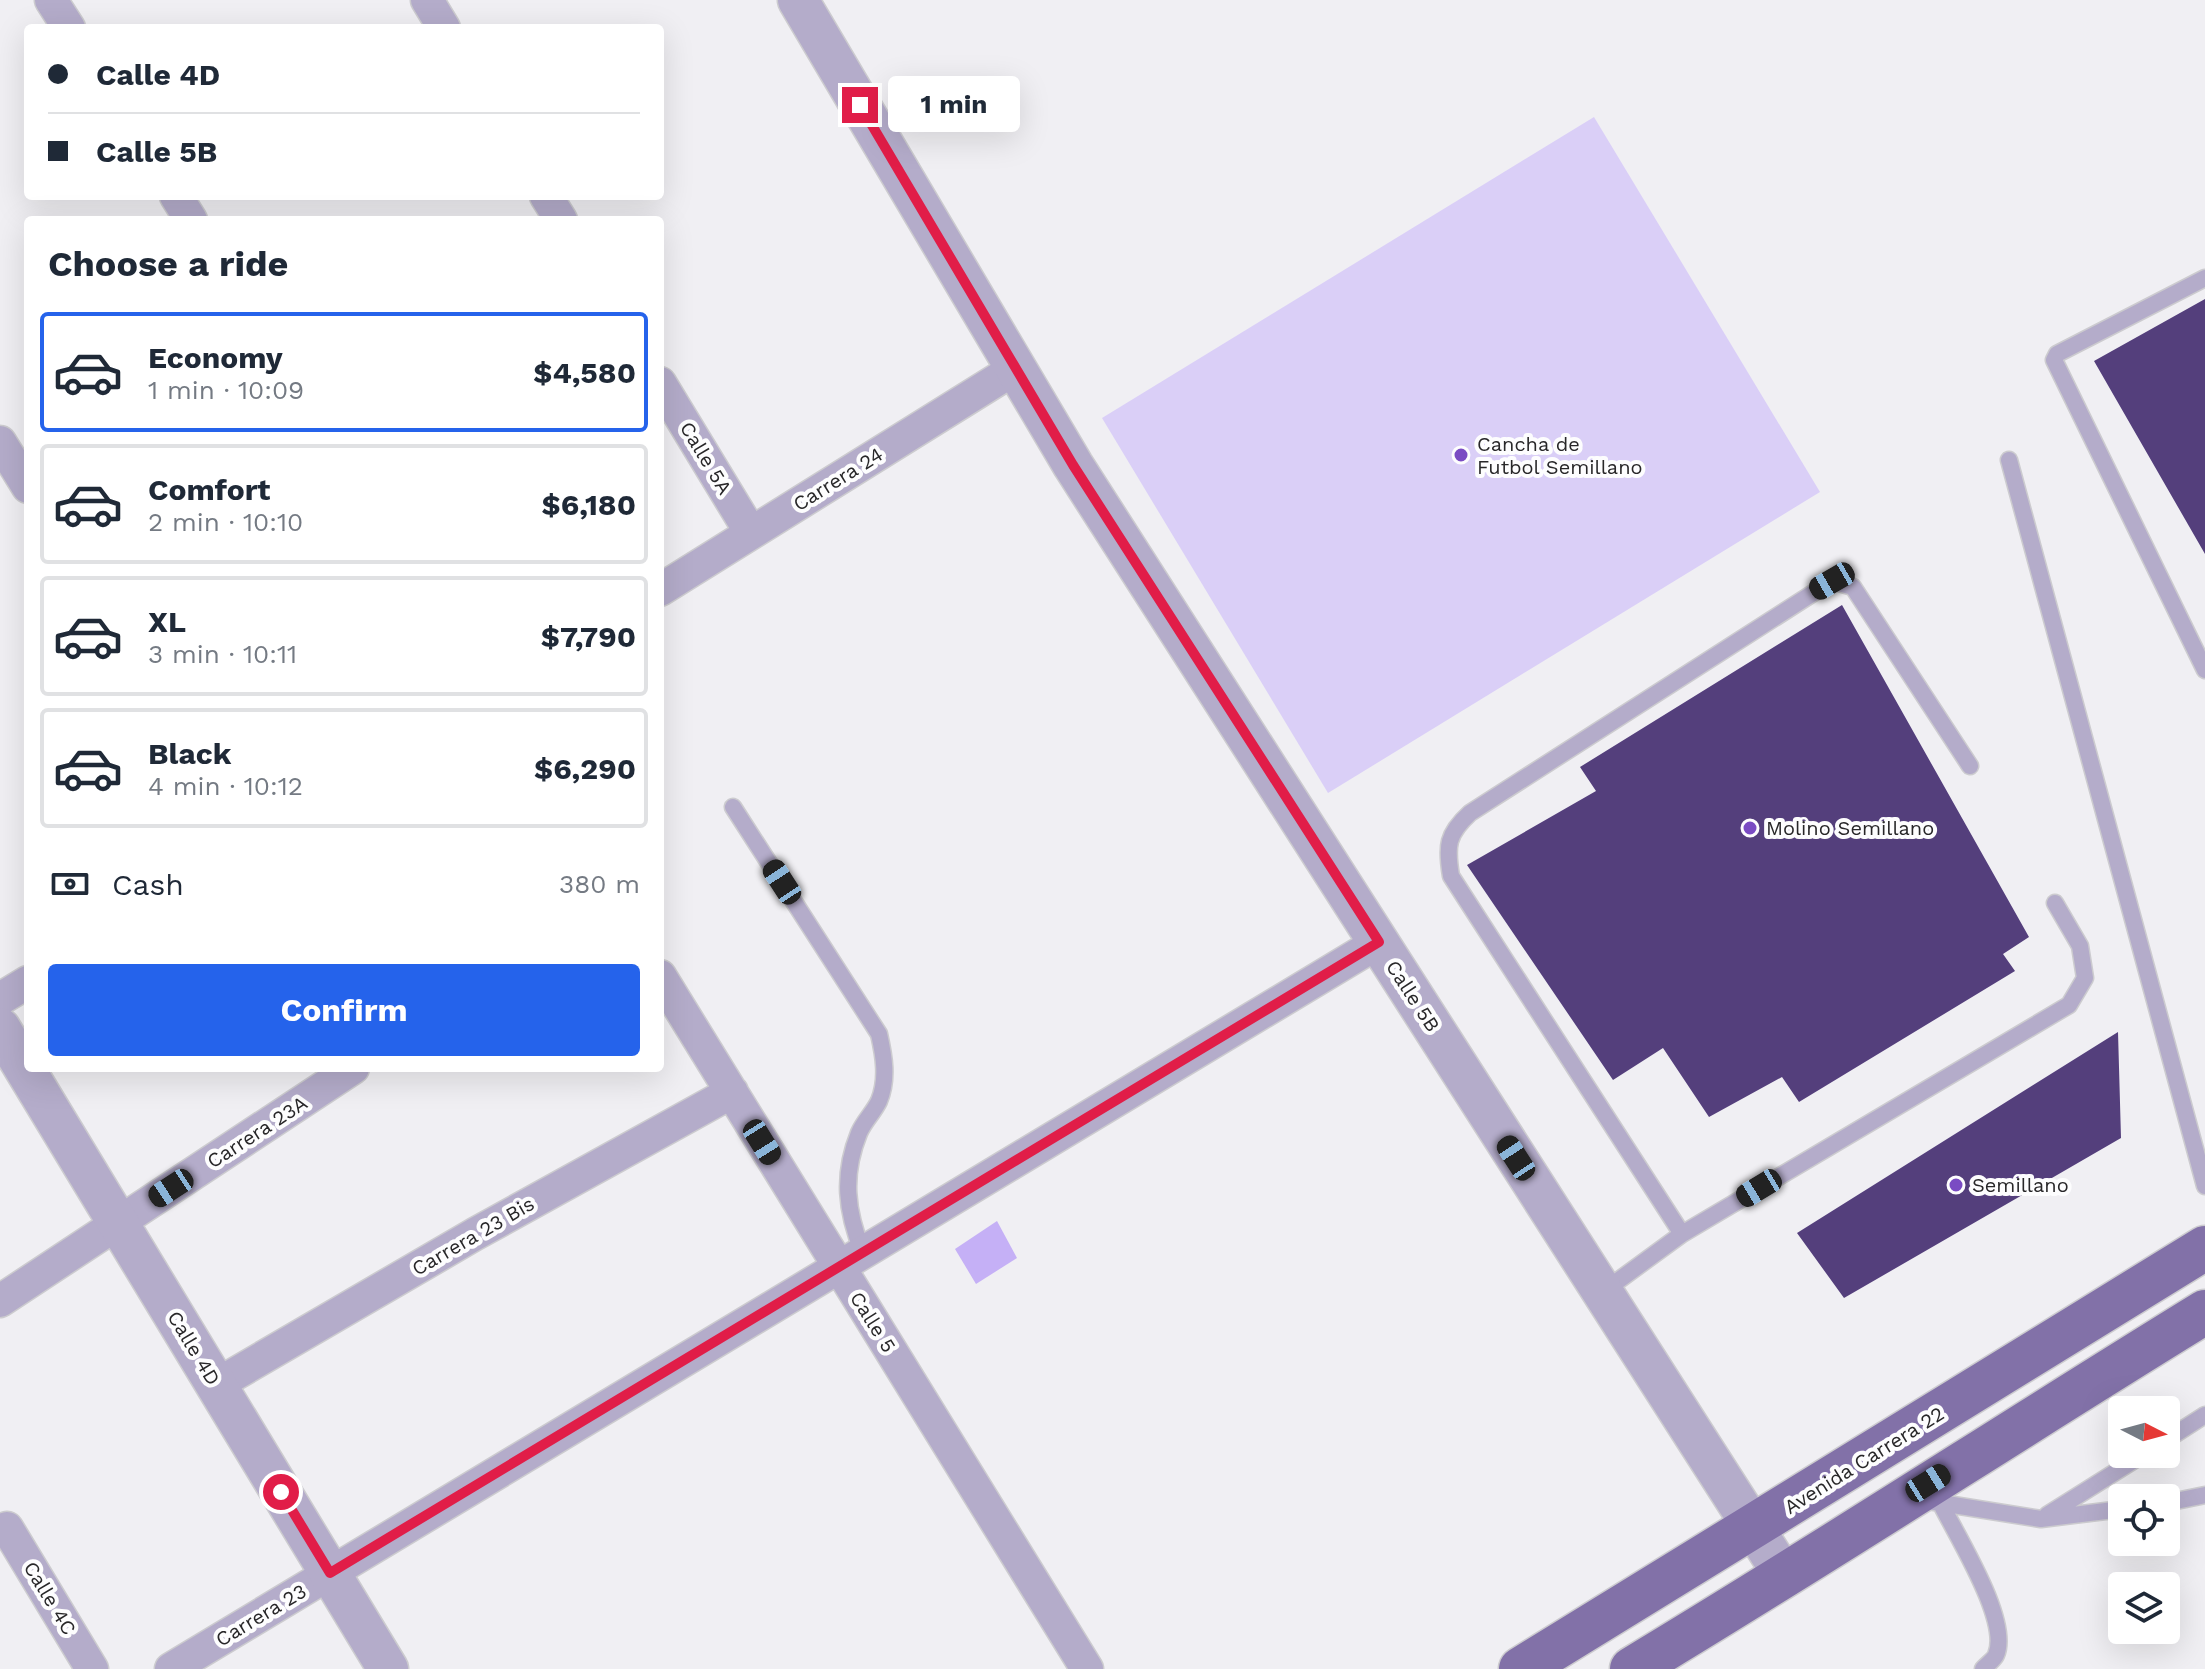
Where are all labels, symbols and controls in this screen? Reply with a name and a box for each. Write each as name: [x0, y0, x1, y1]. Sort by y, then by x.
text: Calle 4D: [96, 57, 220, 92]
callout: 1 min: [888, 77, 1020, 133]
route end: [842, 87, 878, 123]
text: 1 min: [921, 89, 987, 119]
text: Calle 5B: [96, 134, 217, 169]
text: Choose a ride: [48, 243, 288, 285]
icon: car: [52, 336, 124, 408]
text: Economy: [148, 340, 283, 375]
text: $4,580: [533, 355, 636, 390]
text: 1 min · 10:09: [148, 375, 304, 405]
street label: Calle 5A: [675, 417, 737, 499]
place label: Cancha de Futbol Semillano: [1477, 432, 1643, 479]
street label: Carrera 24: [789, 442, 887, 516]
marker: Cancha de Futbol Semillano: [1452, 446, 1470, 464]
icon: car: [52, 468, 124, 540]
text: Comfort: [148, 472, 270, 507]
text: $6,180: [542, 487, 636, 522]
text: 2 min · 10:10: [148, 507, 303, 537]
car: [1805, 559, 1859, 603]
icon: car: [52, 600, 124, 672]
text: XL: [148, 604, 186, 639]
text: $7,790: [541, 619, 636, 654]
text: 3 min · 10:11: [148, 639, 297, 669]
icon: car: [52, 732, 124, 804]
text: Black: [148, 736, 232, 771]
text: $6,290: [534, 751, 636, 786]
text: 4 min · 10:12: [148, 771, 303, 801]
place label: Molino Semillano: [1766, 816, 1934, 840]
marker: Molino Semillano: [1741, 819, 1759, 837]
car: [759, 855, 805, 909]
icon: cash: [48, 862, 92, 906]
text: Cash: [112, 867, 184, 902]
text: 380 m: [559, 869, 640, 899]
street label: Calle 5B: [1381, 956, 1445, 1036]
button: Confirm: [48, 964, 640, 1056]
street label: Carrera 23A: [202, 1091, 312, 1173]
car: [739, 1115, 785, 1169]
car: [1493, 1131, 1539, 1185]
car: [144, 1165, 198, 1211]
car: [1732, 1165, 1786, 1211]
place label: Semillano: [1972, 1173, 2069, 1197]
marker: Semillano: [1947, 1176, 1965, 1194]
street label: Carrera 23 Bis: [408, 1191, 538, 1281]
street label: Calle 5: [845, 1287, 901, 1357]
street label: Calle 4D: [163, 1307, 225, 1389]
north arrow: [2108, 1396, 2180, 1468]
map controls: [2108, 1396, 2180, 1644]
street label: Avenida Carrera 22: [1780, 1401, 1948, 1519]
car: [1901, 1460, 1955, 1506]
route start: [263, 1474, 299, 1510]
button: locate: [2108, 1484, 2180, 1556]
street label: Calle 4C: [19, 1557, 81, 1639]
button: layers: [2108, 1572, 2180, 1644]
street label: Carrera 23: [211, 1579, 311, 1651]

